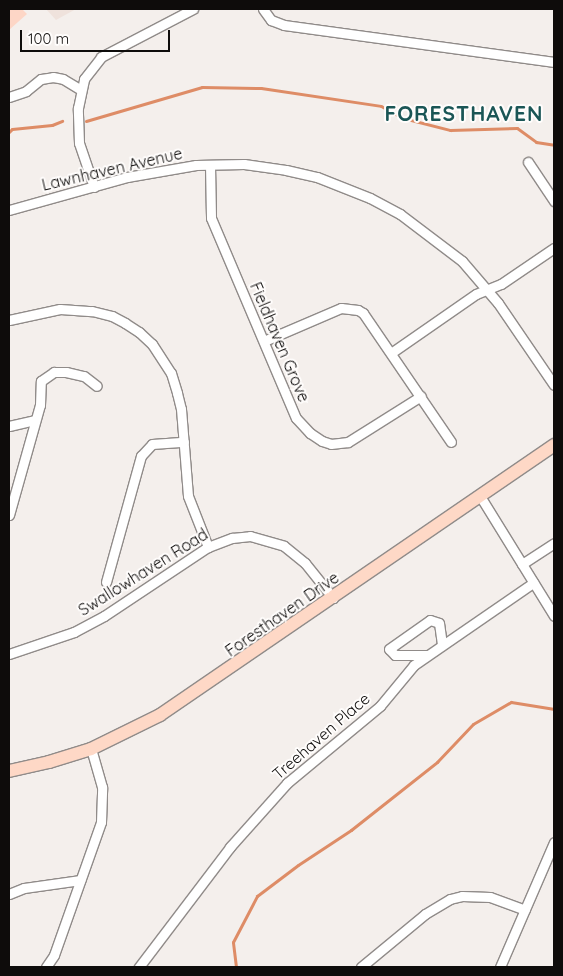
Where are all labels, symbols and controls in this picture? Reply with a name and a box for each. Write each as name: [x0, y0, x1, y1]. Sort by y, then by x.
scale bar: [22, 20, 172, 52]
text: 100 m: [28, 29, 69, 48]
district label: FORESTHAVEN: [383, 100, 545, 126]
street label: Lawnhaven Avenue: [40, 143, 184, 195]
street label: Fieldhaven Grove: [246, 279, 314, 405]
street label: Swallowhaven Road: [75, 524, 211, 620]
street label: Foresthaven Drive: [221, 568, 343, 660]
street label: Treehaven Place: [268, 689, 374, 783]

